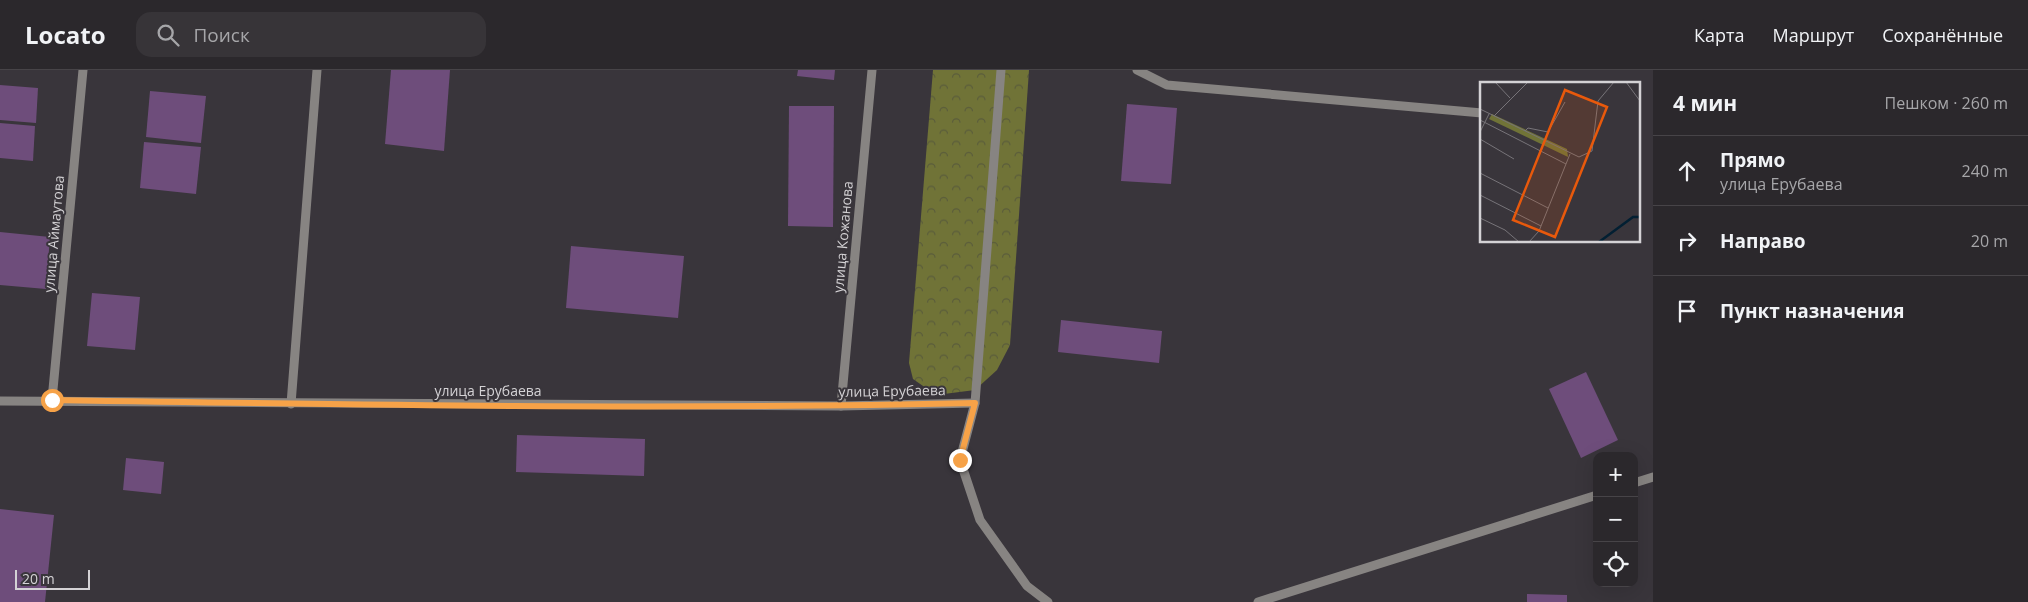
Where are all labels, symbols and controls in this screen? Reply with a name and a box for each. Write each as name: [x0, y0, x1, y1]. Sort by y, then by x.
search box: [136, 12, 486, 57]
text: Locato: [25, 18, 106, 51]
icon: search: [154, 21, 182, 49]
text: Поиск: [194, 22, 250, 48]
text: Карта: [1694, 23, 1744, 47]
text: Маршрут: [1772, 23, 1854, 47]
text: Сохранённые: [1882, 23, 2003, 47]
inset map: [1480, 82, 1640, 242]
text: 4 мин: [1673, 89, 1737, 117]
text: Пешком · 260 m: [1885, 92, 2008, 114]
text: Прямо: [1720, 147, 1785, 173]
icon: ahead: [1673, 157, 1701, 185]
text: 240 m: [1962, 160, 2008, 182]
text: улица Ерубаева: [1720, 173, 1843, 195]
street label: улица Аймаутова: [39, 174, 68, 293]
street label: улица Кожанова: [828, 180, 857, 294]
icon: right: [1673, 227, 1701, 255]
text: Направо: [1720, 228, 1806, 254]
text: 20 m: [1971, 230, 2008, 252]
icon: arrive: [1673, 297, 1701, 325]
text: Пункт назначения: [1720, 298, 1905, 324]
street label: улица Ерубаева: [838, 380, 946, 401]
street label: улица Ерубаева: [434, 381, 542, 400]
route start: [41, 389, 64, 412]
route end: [949, 449, 972, 472]
map controls: [1593, 452, 1638, 587]
button: +: [1593, 452, 1638, 497]
button: −: [1593, 497, 1638, 542]
button: locate: [1593, 542, 1638, 587]
scale bar: [15, 567, 90, 590]
text: 20 m: [22, 569, 55, 588]

